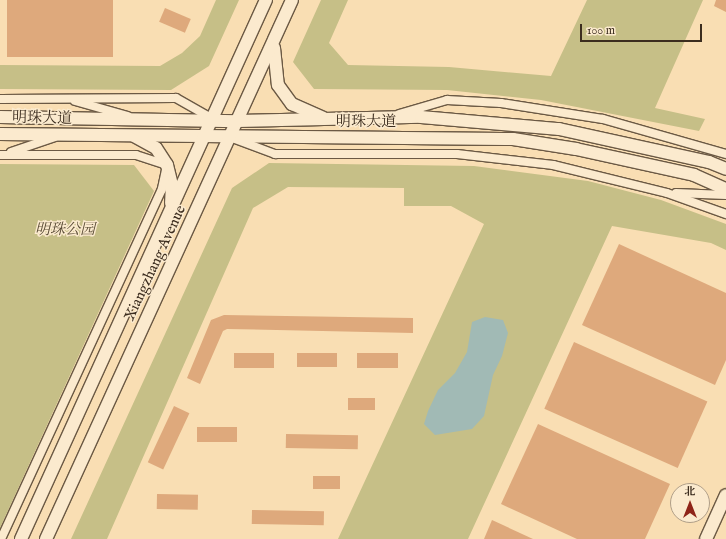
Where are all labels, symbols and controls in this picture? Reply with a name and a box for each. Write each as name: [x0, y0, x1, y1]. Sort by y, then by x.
scale bar: [582, 16, 704, 42]
text: 100 m: [587, 23, 615, 38]
street label: 明珠大道: [12, 108, 72, 128]
street label: 明珠大道: [336, 113, 396, 131]
street label: Xiangzhang Avenue: [120, 202, 190, 324]
park label: 明珠公园: [35, 221, 95, 239]
north arrow: [670, 483, 710, 523]
text: 北: [685, 485, 696, 499]

